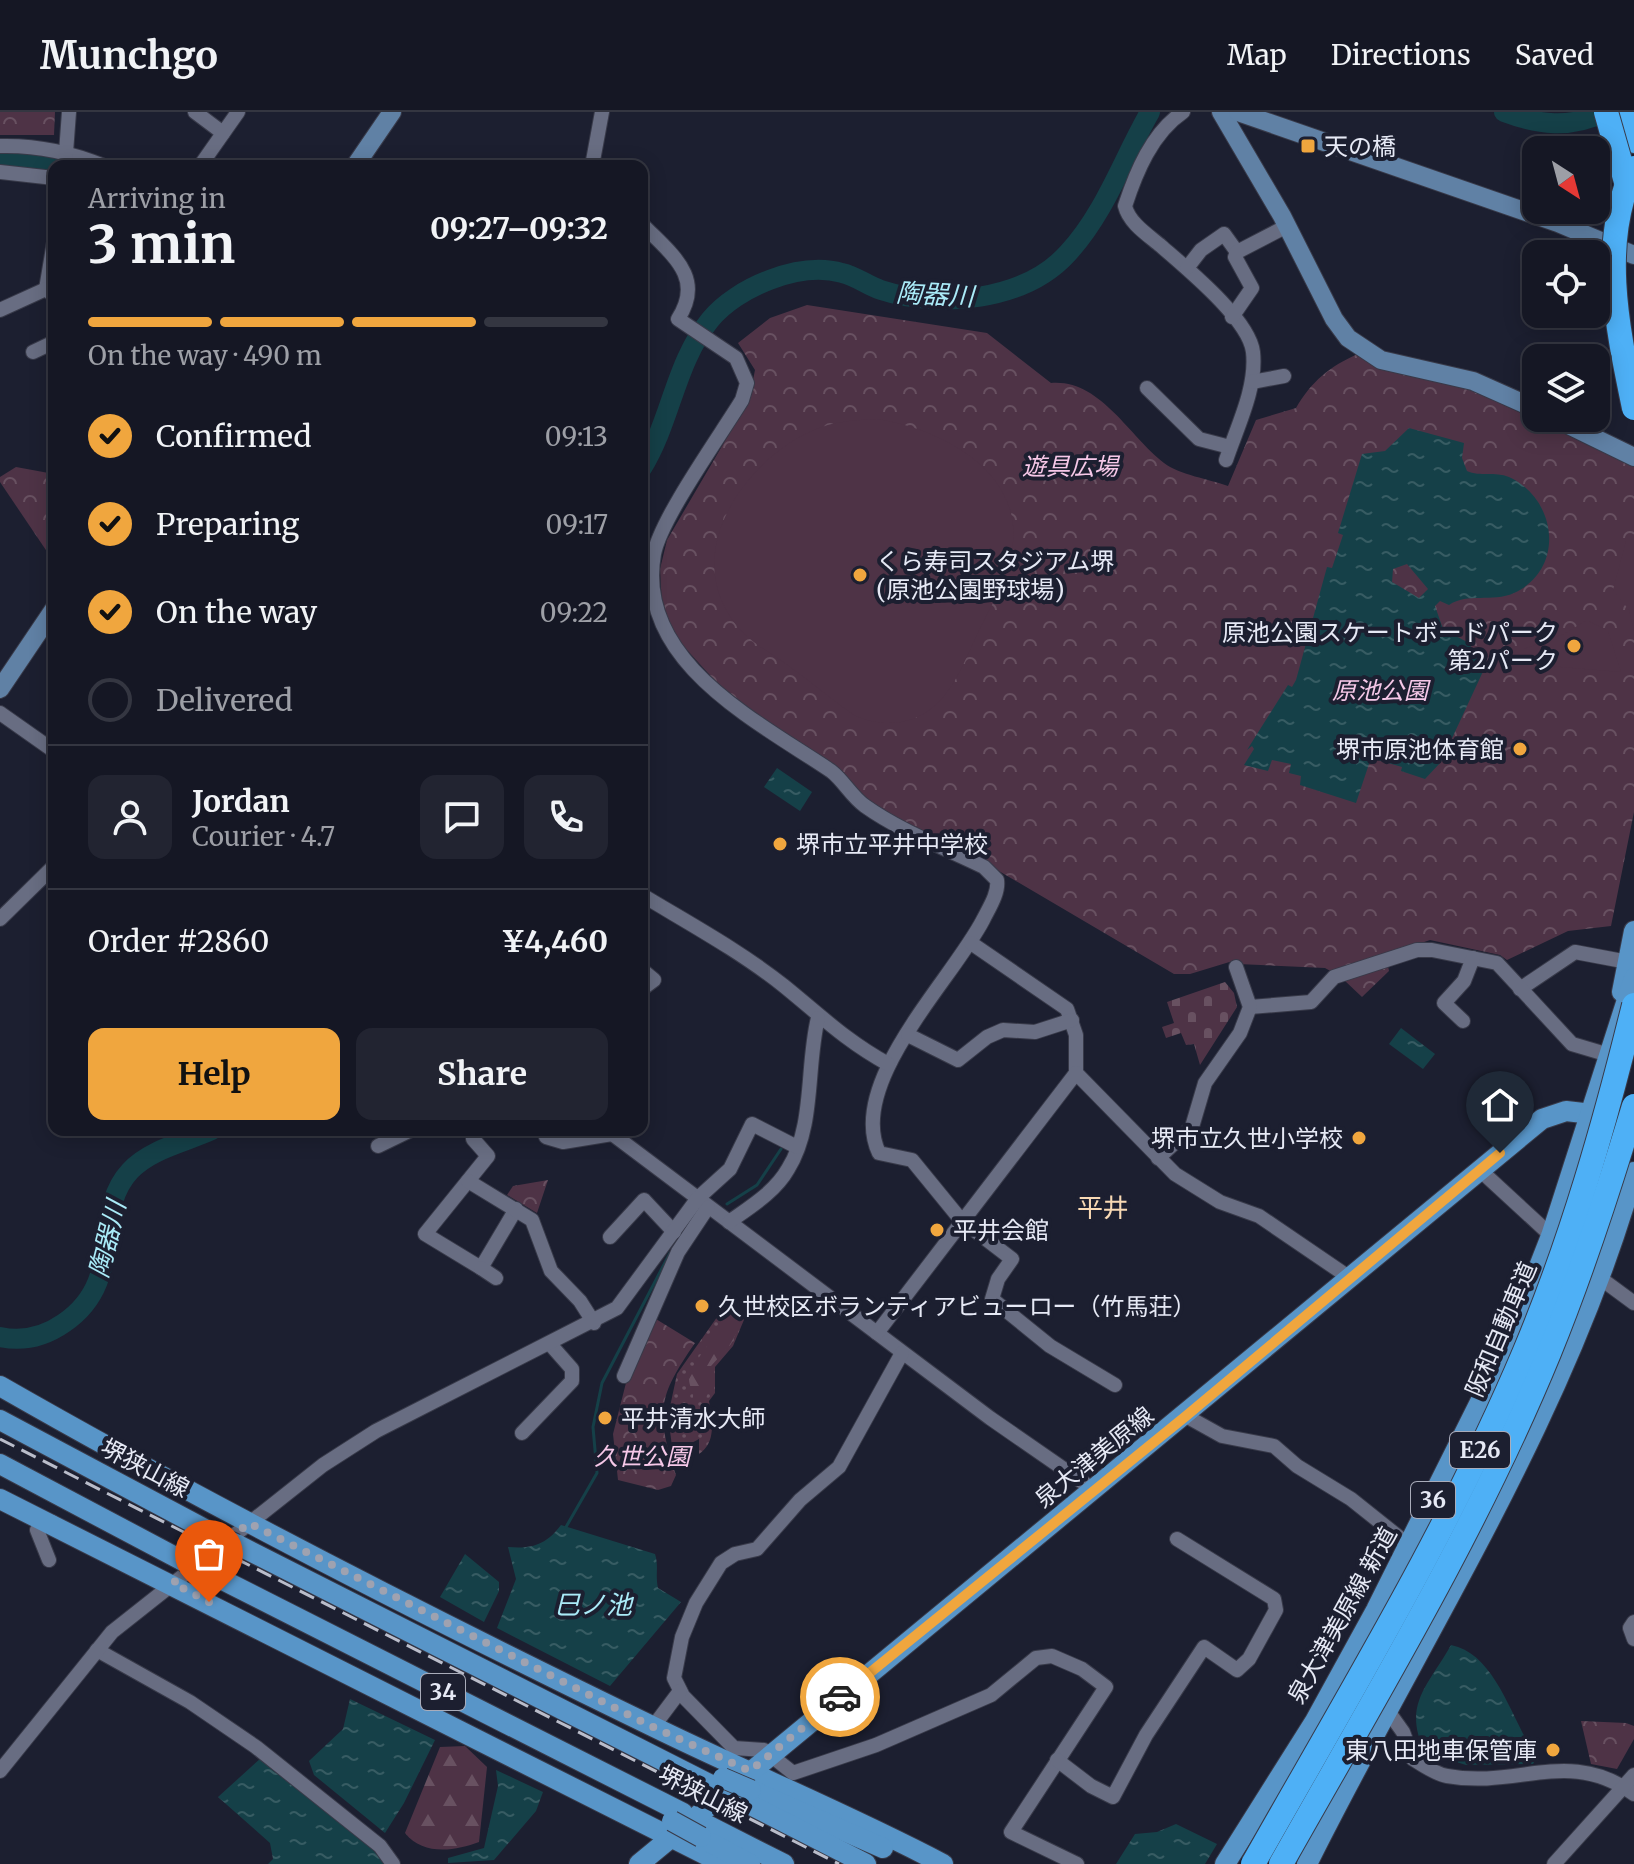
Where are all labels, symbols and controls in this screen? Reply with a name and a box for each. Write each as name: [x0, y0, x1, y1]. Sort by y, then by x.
text: Munchgo: [40, 32, 218, 79]
text: Map: [1227, 37, 1287, 73]
text: Directions: [1331, 37, 1471, 73]
text: Saved: [1515, 37, 1594, 73]
place label: 天の橋: [1324, 131, 1396, 162]
north arrow: [1522, 136, 1610, 224]
map controls: [1522, 136, 1610, 432]
marker: 天の橋: [1299, 137, 1317, 155]
text: Arriving in: [88, 182, 226, 215]
text: 09:27–09:32: [430, 209, 608, 247]
text: 3 min: [88, 212, 235, 277]
button: locate: [1522, 240, 1610, 328]
water label: 陶器川: [895, 275, 978, 313]
text: On the way · 490 m: [88, 339, 322, 372]
button: layers: [1522, 344, 1610, 432]
icon: check: [88, 414, 132, 458]
text: Confirmed: [156, 417, 311, 455]
text: 09:13: [545, 420, 608, 453]
park label: 遊具広場: [1022, 451, 1121, 482]
icon: check: [88, 502, 132, 546]
text: Preparing: [156, 505, 299, 543]
text: 09:17: [546, 508, 608, 541]
place label: くら寿司スタジアム堺 (原池公園野球場): [876, 546, 1114, 605]
marker: くら寿司スタジアム堺 (原池公園野球場): [851, 566, 869, 584]
icon: check: [88, 590, 132, 634]
text: On the way: [156, 593, 317, 631]
text: 09:22: [540, 596, 608, 629]
place label: 原池公園スケートボードパーク 第2パーク: [1222, 617, 1558, 676]
marker: 原池公園スケートボードパーク 第2パーク: [1565, 637, 1583, 655]
park label: 原池公園: [1332, 675, 1431, 706]
text: Delivered: [156, 681, 293, 719]
place label: 堺市原池体育館: [1336, 734, 1504, 765]
marker: 堺市原池体育館: [1511, 740, 1529, 758]
button: person: [88, 775, 172, 859]
button: chat: [420, 775, 504, 859]
button: phone: [524, 775, 608, 859]
text: Jordan: [192, 782, 290, 820]
text: Courier · 4.7: [192, 820, 335, 853]
place label: 堺市立平井中学校: [796, 829, 988, 860]
marker: 堺市立平井中学校: [771, 835, 789, 853]
text: Order #2860: [88, 922, 269, 960]
text: ¥4,460: [501, 922, 608, 960]
button: Help: [88, 1028, 340, 1120]
button: Share: [356, 1028, 608, 1120]
pin: [1466, 1071, 1534, 1153]
icon: home: [1478, 1083, 1522, 1127]
place label: 堺市立久世小学校: [1151, 1123, 1343, 1154]
marker: 堺市立久世小学校: [1350, 1129, 1368, 1147]
district label: 平井: [1077, 1191, 1129, 1224]
water label: 陶器川: [82, 1194, 133, 1281]
place label: 平井会館: [953, 1215, 1049, 1246]
marker: 平井会館: [928, 1221, 946, 1239]
street label: 阪和自動車道: [1459, 1257, 1543, 1401]
place label: 久世校区ボランティアビューロー（竹馬荘）: [718, 1291, 1197, 1322]
marker: 久世校区ボランティアビューロー（竹馬荘）: [693, 1297, 711, 1315]
street label: 泉大津美原線: [1028, 1400, 1160, 1514]
place label: 平井清水大師: [621, 1403, 765, 1434]
marker: 平井清水大師: [596, 1409, 614, 1427]
street label: 堺狭山線: [95, 1432, 195, 1504]
road number: E26: [1450, 1432, 1510, 1468]
park label: 久世公園: [594, 1441, 693, 1472]
road number: 36: [1411, 1482, 1455, 1518]
pin: [175, 1520, 243, 1602]
street label: 泉大津美原線 新道: [1281, 1521, 1403, 1709]
icon: bag: [187, 1532, 231, 1576]
water label: 巳ノ池: [554, 1588, 635, 1621]
courier: [800, 1657, 880, 1737]
road number: 34: [421, 1674, 465, 1710]
icon: car: [818, 1675, 862, 1719]
place label: 東八田地車保管庫: [1345, 1735, 1537, 1766]
marker: 東八田地車保管庫: [1544, 1741, 1562, 1759]
street label: 堺狭山線: [653, 1758, 753, 1830]

